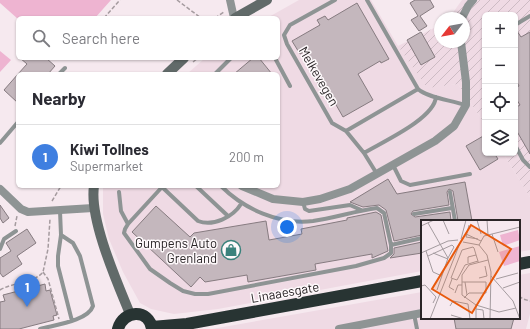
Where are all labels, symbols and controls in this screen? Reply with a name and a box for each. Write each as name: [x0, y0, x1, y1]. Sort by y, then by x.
north arrow: [434, 12, 470, 48]
map controls: [482, 12, 518, 156]
button: +: [482, 12, 518, 48]
search box: [16, 16, 280, 60]
icon: search: [30, 27, 52, 49]
text: Search here: [62, 29, 140, 47]
street label: Melkevegen: [296, 43, 342, 109]
button: −: [482, 48, 518, 84]
button: locate: [482, 84, 518, 120]
text: Nearby: [32, 88, 86, 108]
button: layers: [482, 120, 518, 156]
text: Kiwi Tollnes: [70, 140, 149, 158]
text: 1: [43, 149, 47, 165]
text: 200 m: [229, 149, 264, 165]
text: Supermarket: [70, 158, 143, 174]
your location: [277, 217, 297, 237]
inset map: [421, 220, 520, 319]
place label: Gumpens Auto Grenland: [135, 235, 217, 266]
shop icon: Gumpens Auto Grenland: [220, 239, 242, 261]
pin: 1: [14, 274, 40, 307]
street label: Linaaesgate: [250, 278, 320, 306]

